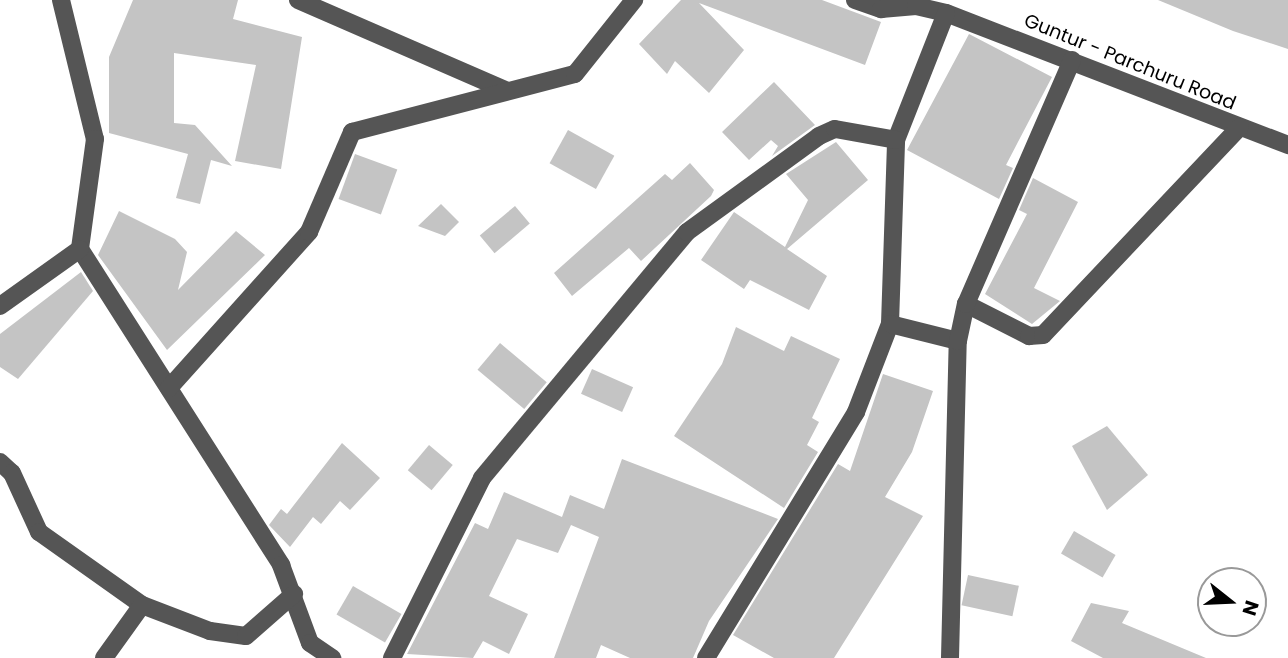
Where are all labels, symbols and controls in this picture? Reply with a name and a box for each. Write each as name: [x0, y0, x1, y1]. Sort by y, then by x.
street label: Guntur - Parchuru Road: [1021, 9, 1239, 115]
north arrow: [1197, 567, 1267, 637]
text: N: [1235, 597, 1266, 619]

